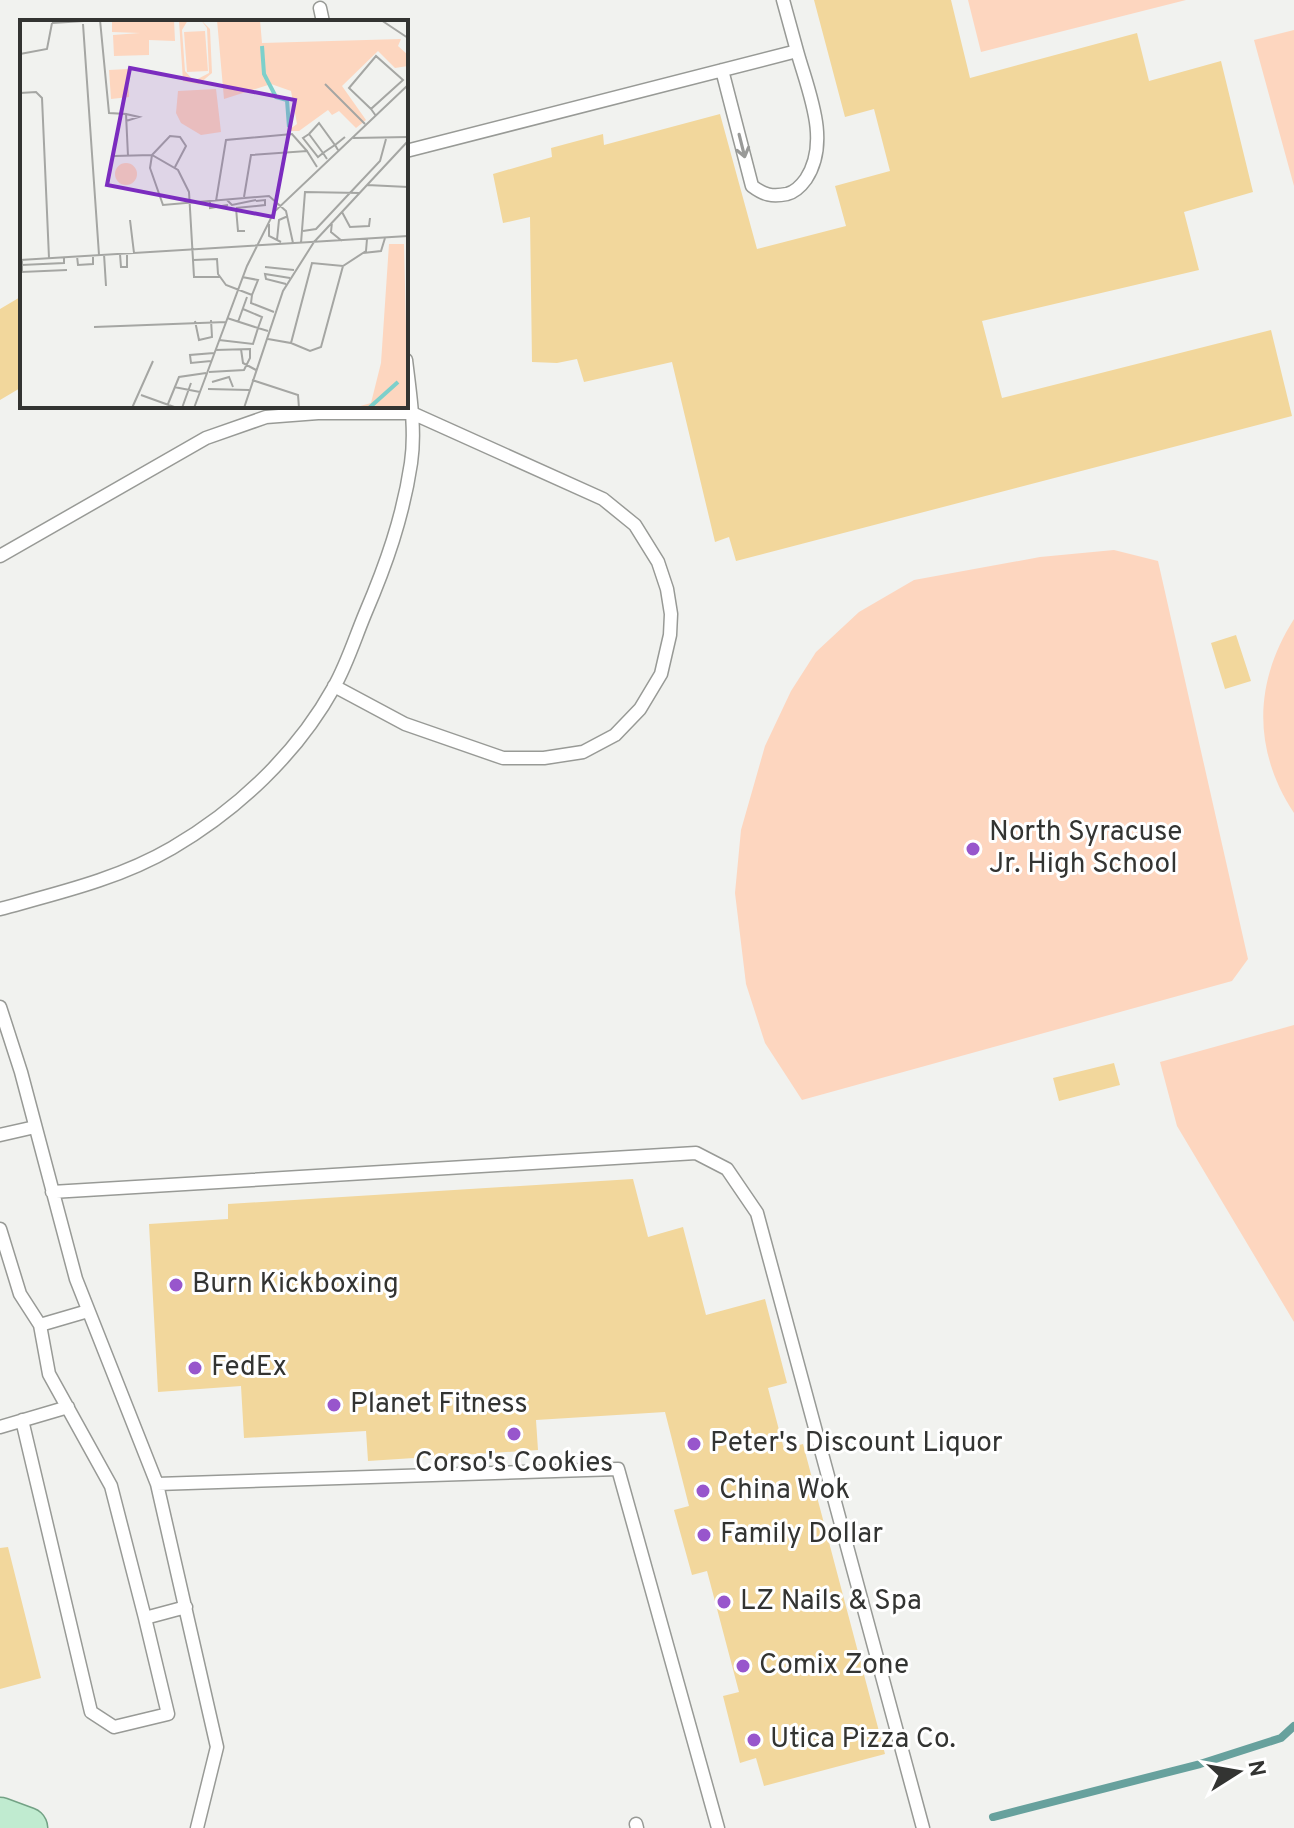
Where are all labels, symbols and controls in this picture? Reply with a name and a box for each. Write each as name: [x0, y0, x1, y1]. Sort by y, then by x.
inset map: [20, 20, 408, 408]
one-way arrow: [735, 132, 750, 158]
place label: North Syracuse Jr. High School: [989, 815, 1182, 883]
marker: North Syracuse Jr. High School: [964, 840, 982, 858]
place label: Burn Kickboxing: [192, 1267, 399, 1303]
marker: Burn Kickboxing: [167, 1276, 185, 1294]
place label: FedEx: [211, 1350, 287, 1386]
marker: FedEx: [186, 1359, 204, 1377]
place label: Planet Fitness: [350, 1387, 528, 1423]
marker: Planet Fitness: [325, 1396, 343, 1414]
marker: Corso's Cookies: [505, 1425, 523, 1443]
place label: Peter's Discount Liquor: [710, 1426, 1003, 1462]
marker: Peter's Discount Liquor: [685, 1435, 703, 1453]
place label: Corso's Cookies: [415, 1446, 613, 1482]
place label: China Wok: [719, 1473, 850, 1509]
marker: China Wok: [694, 1482, 712, 1500]
place label: Family Dollar: [720, 1517, 883, 1553]
marker: Family Dollar: [695, 1526, 713, 1544]
place label: LZ Nails & Spa: [740, 1584, 922, 1620]
marker: LZ Nails & Spa: [715, 1593, 733, 1611]
place label: Comix Zone: [759, 1648, 909, 1684]
marker: Comix Zone: [734, 1657, 752, 1675]
place label: Utica Pizza Co.: [770, 1722, 956, 1758]
marker: Utica Pizza Co.: [745, 1731, 763, 1749]
north arrow: [1198, 1732, 1278, 1812]
text: N: [1240, 1758, 1270, 1779]

